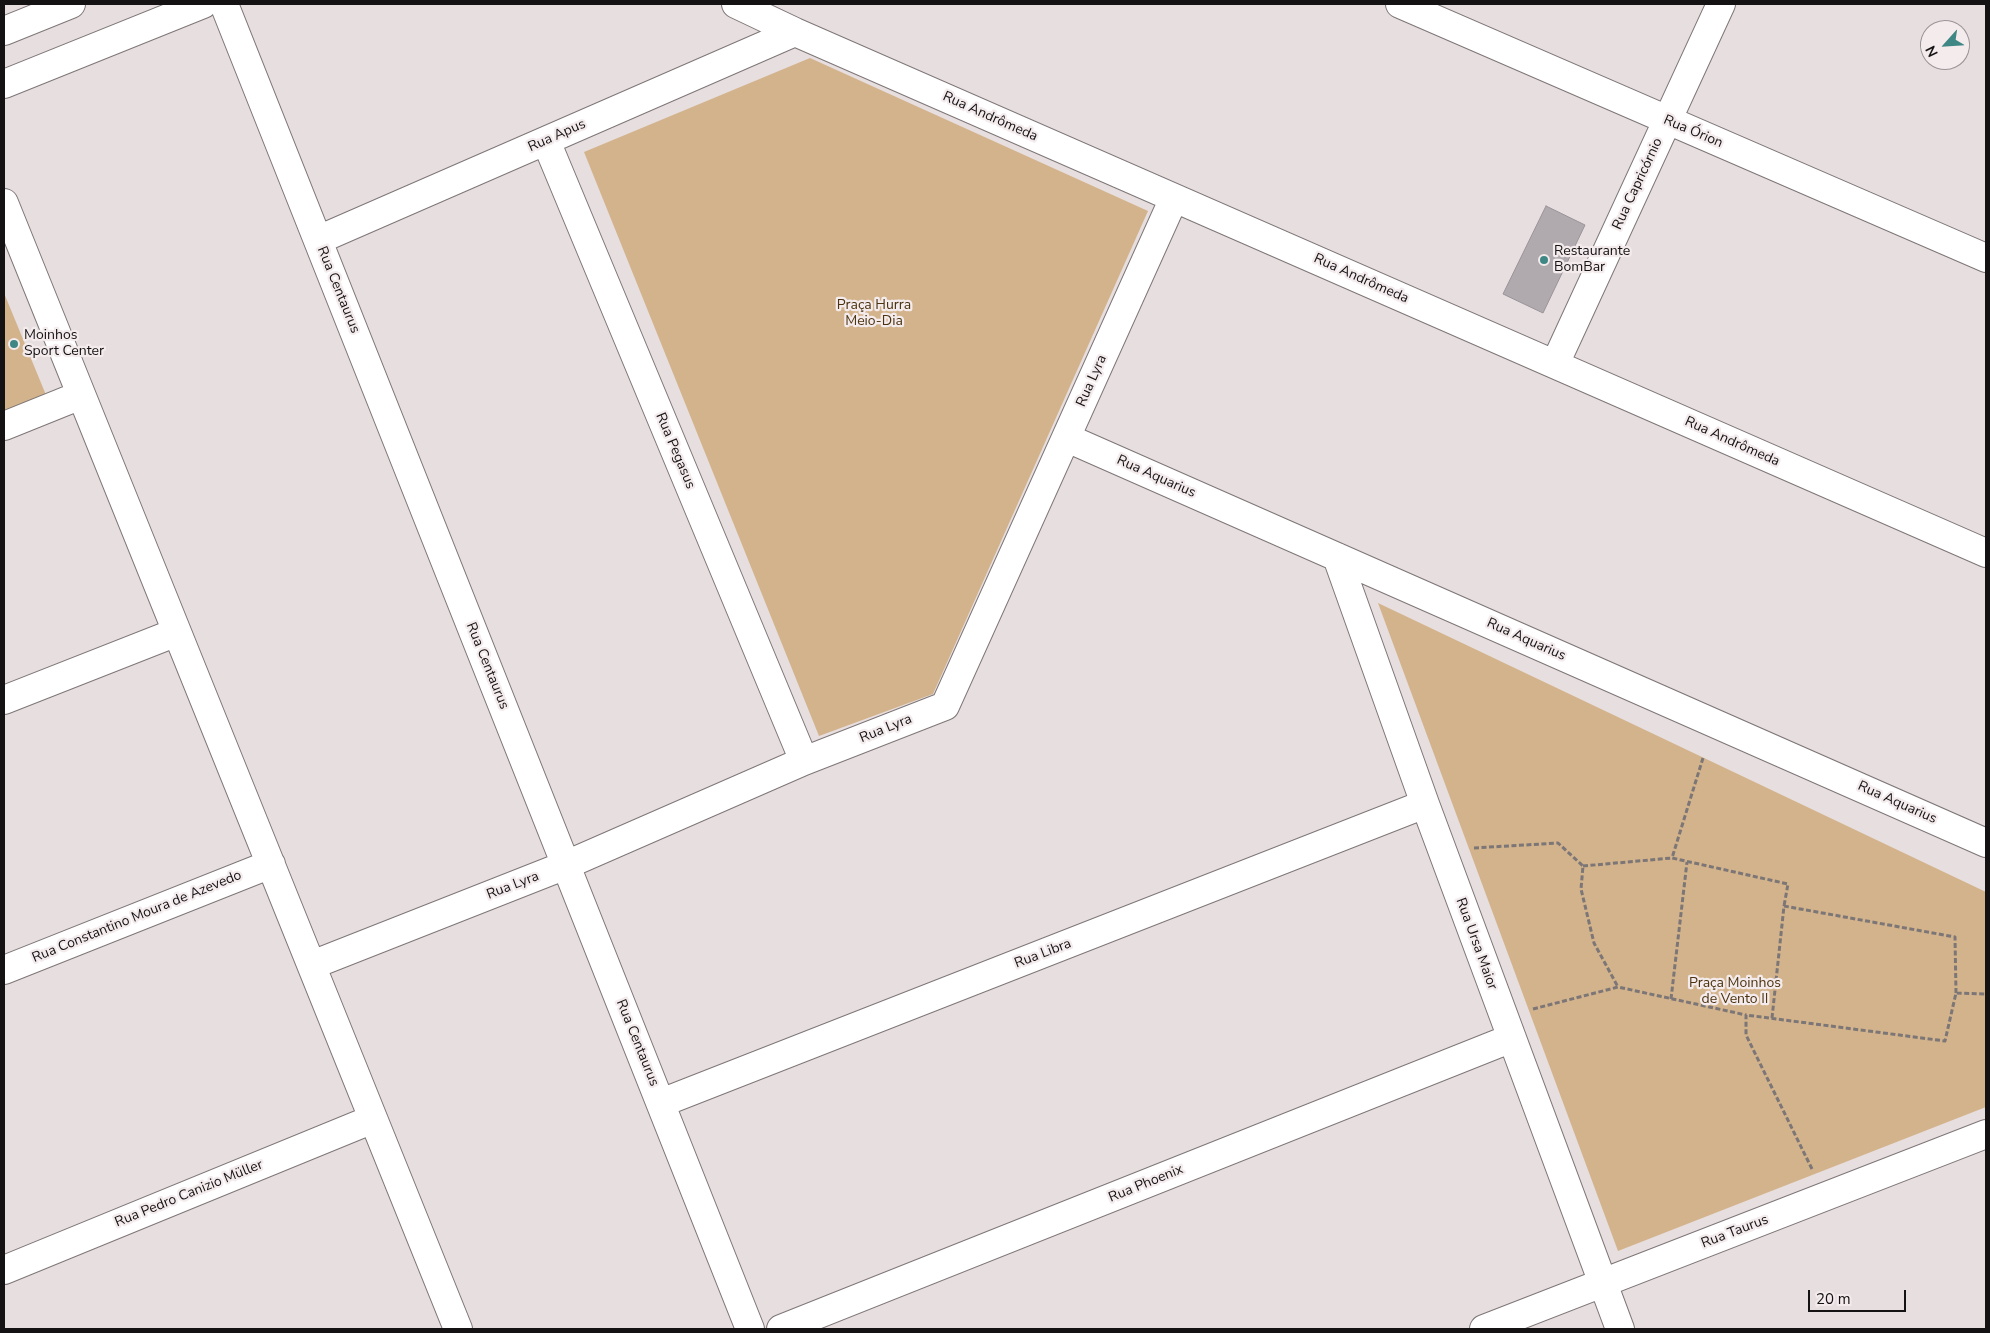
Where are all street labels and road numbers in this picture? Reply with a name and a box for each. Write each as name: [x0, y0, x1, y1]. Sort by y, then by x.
street label: Rua Andrômeda: [940, 89, 1040, 145]
street label: Rua Órion: [1661, 112, 1725, 152]
street label: Rua Apus: [526, 116, 588, 156]
street label: Rua Capricórnio: [1609, 135, 1667, 233]
street label: Rua Centaurus: [313, 244, 363, 336]
street label: Rua Andrômeda: [1311, 251, 1411, 307]
street label: Rua Lyra: [1073, 353, 1111, 409]
street label: Rua Pegasus: [651, 410, 699, 492]
street label: Rua Andrômeda: [1682, 414, 1782, 470]
street label: Rua Aquarius: [1114, 452, 1198, 502]
street label: Rua Aquarius: [1484, 615, 1568, 665]
street label: Rua Centaurus: [462, 620, 512, 712]
street label: Rua Lyra: [857, 711, 915, 747]
street label: Rua Aquarius: [1855, 778, 1939, 828]
street label: Rua Constantino Moura de Azevedo: [30, 867, 244, 967]
street label: Rua Lyra: [484, 868, 542, 904]
street label: Rua Ursa Maior: [1452, 896, 1500, 992]
street label: Rua Libra: [1012, 935, 1074, 973]
street label: Rua Centaurus: [612, 997, 662, 1089]
street label: Rua Pedro Canizio Müller: [113, 1157, 265, 1231]
street label: Rua Phoenix: [1106, 1161, 1186, 1207]
street label: Rua Taurus: [1699, 1212, 1771, 1252]

